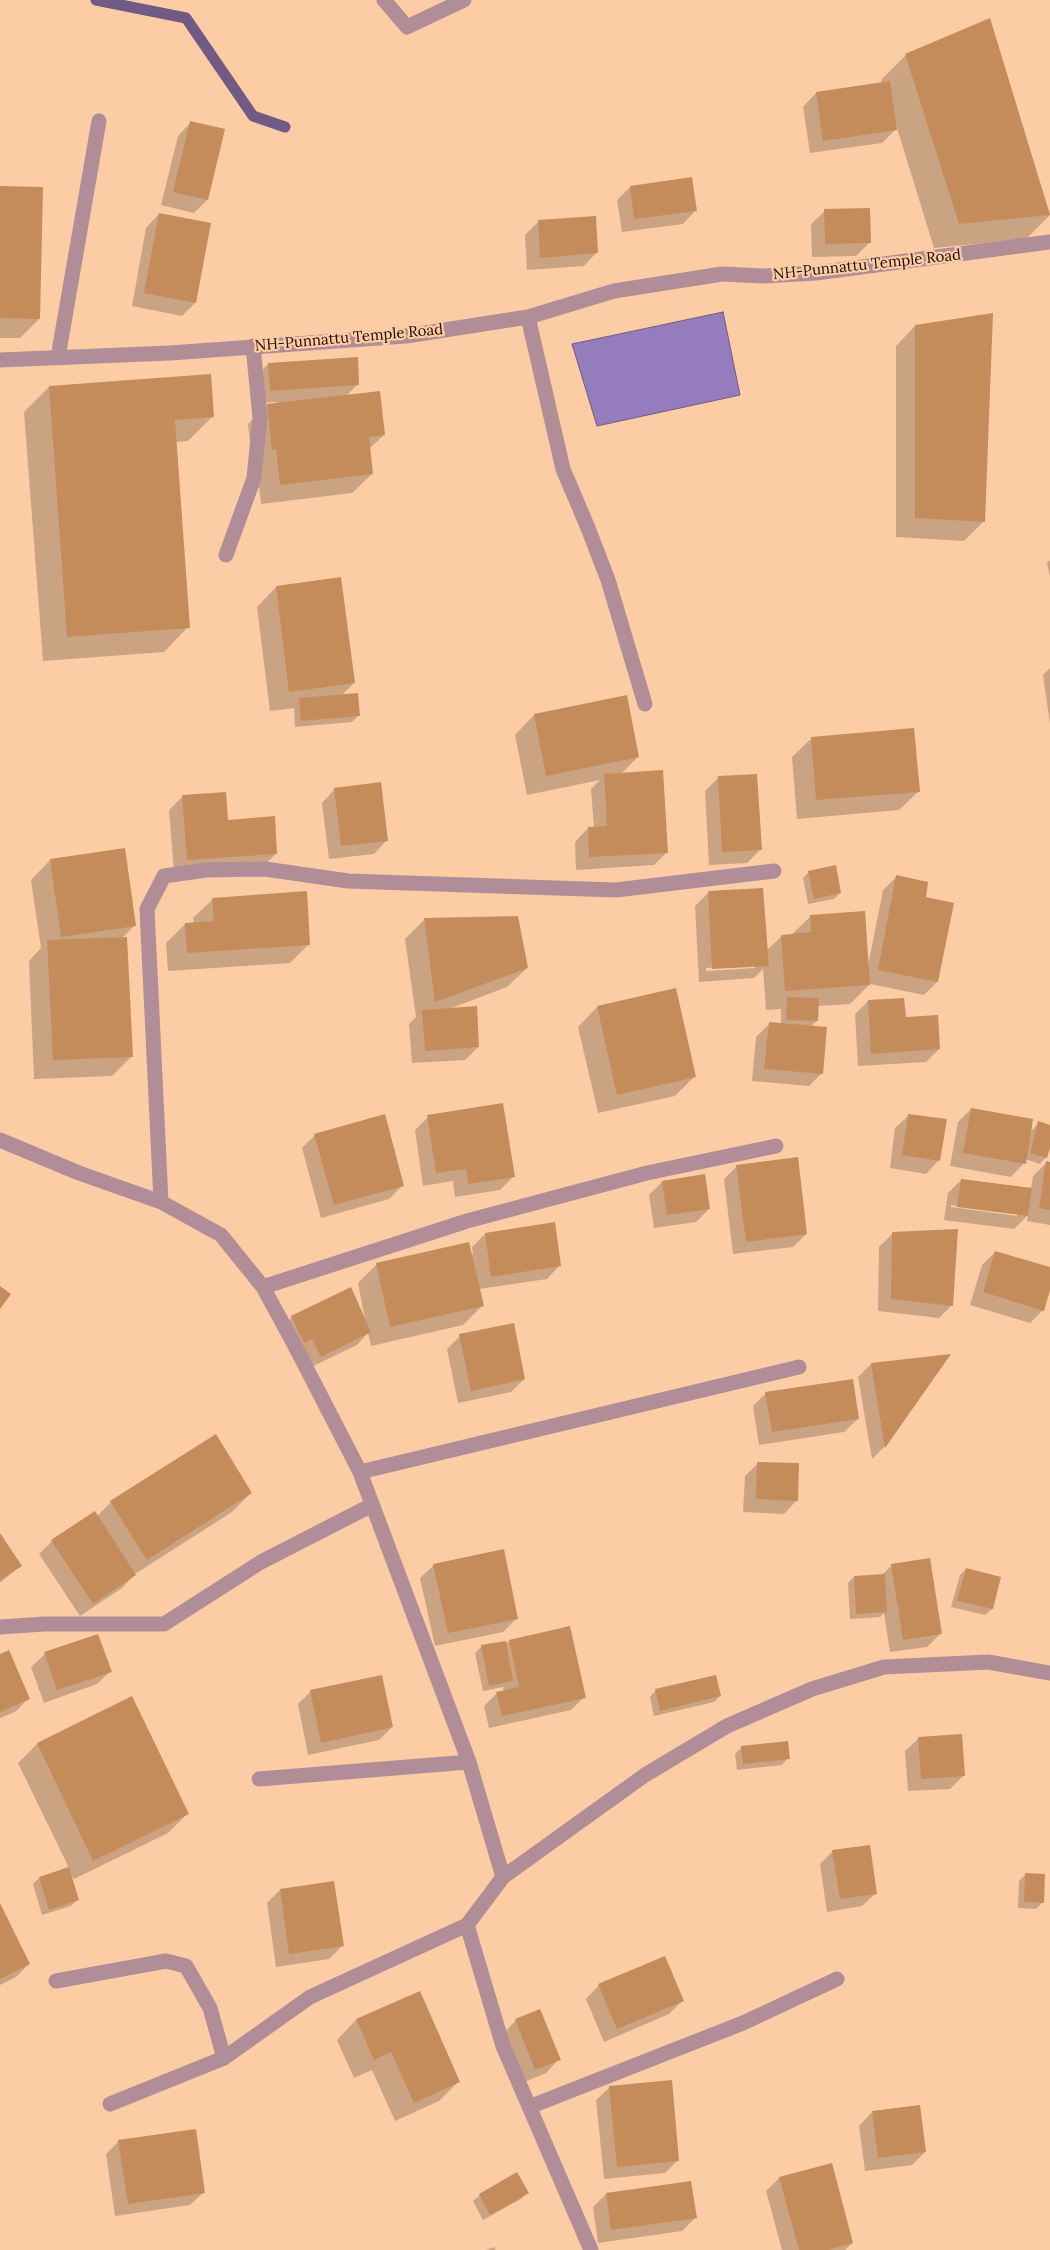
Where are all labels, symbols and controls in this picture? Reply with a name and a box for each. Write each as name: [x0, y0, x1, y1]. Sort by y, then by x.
street label: NH-Punnattu Temple Road: [772, 246, 962, 284]
street label: NH-Punnattu Temple Road: [254, 321, 444, 355]

